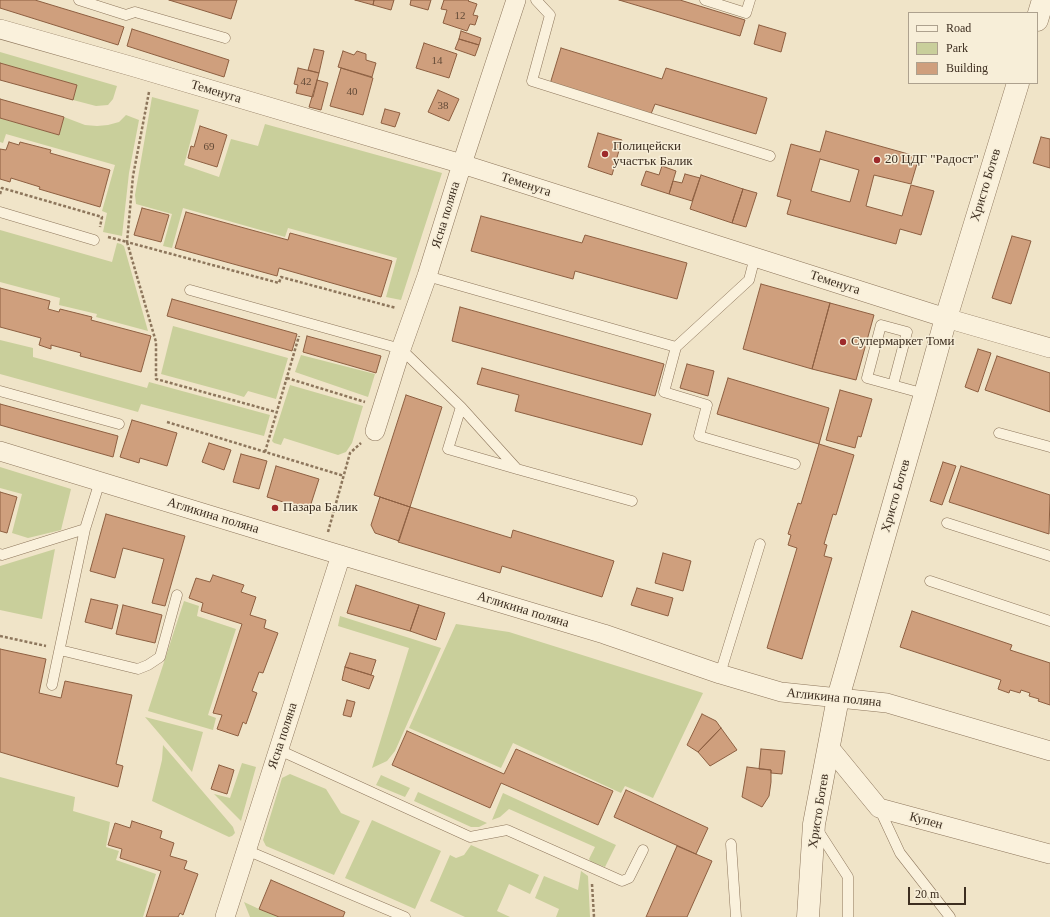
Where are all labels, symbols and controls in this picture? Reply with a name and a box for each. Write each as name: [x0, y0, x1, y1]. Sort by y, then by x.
house number: 12: [454, 9, 466, 23]
legend: [908, 12, 1038, 84]
text: Road: [946, 21, 971, 35]
text: Park: [946, 41, 968, 55]
house number: 14: [432, 54, 442, 68]
text: Building: [946, 61, 988, 75]
house number: 42: [300, 75, 312, 89]
street label: Теменуга: [189, 77, 243, 107]
house number: 40: [346, 85, 358, 99]
house number: 38: [438, 99, 448, 113]
place label: Полицейски участък Балик: [613, 139, 693, 170]
house number: 69: [204, 140, 214, 154]
street label: Христо Ботев: [968, 147, 1004, 223]
marker: Полицейски участък Балик: [600, 149, 610, 159]
place label: 20 ЦДГ "Радост": [885, 152, 979, 168]
marker: 20 ЦДГ "Радост": [872, 155, 882, 165]
street label: Теменуга: [499, 170, 553, 200]
street label: Ясна поляна: [428, 180, 464, 250]
street label: Теменуга: [808, 268, 862, 298]
place label: Супермаркет Томи: [851, 334, 954, 350]
marker: Супермаркет Томи: [838, 337, 848, 347]
street label: Христо Ботев: [878, 458, 914, 534]
street label: Агликина поляна: [165, 495, 261, 537]
place label: Пазара Балик: [283, 500, 358, 516]
marker: Пазара Балик: [270, 503, 280, 513]
street label: Агликина поляна: [475, 589, 571, 631]
street label: Агликина поляна: [786, 685, 882, 711]
street label: Ясна поляна: [265, 701, 301, 771]
street label: Христо Ботев: [805, 773, 833, 849]
street label: Купен: [908, 809, 944, 833]
scale bar: [910, 879, 968, 905]
text: 20 m: [915, 887, 939, 901]

